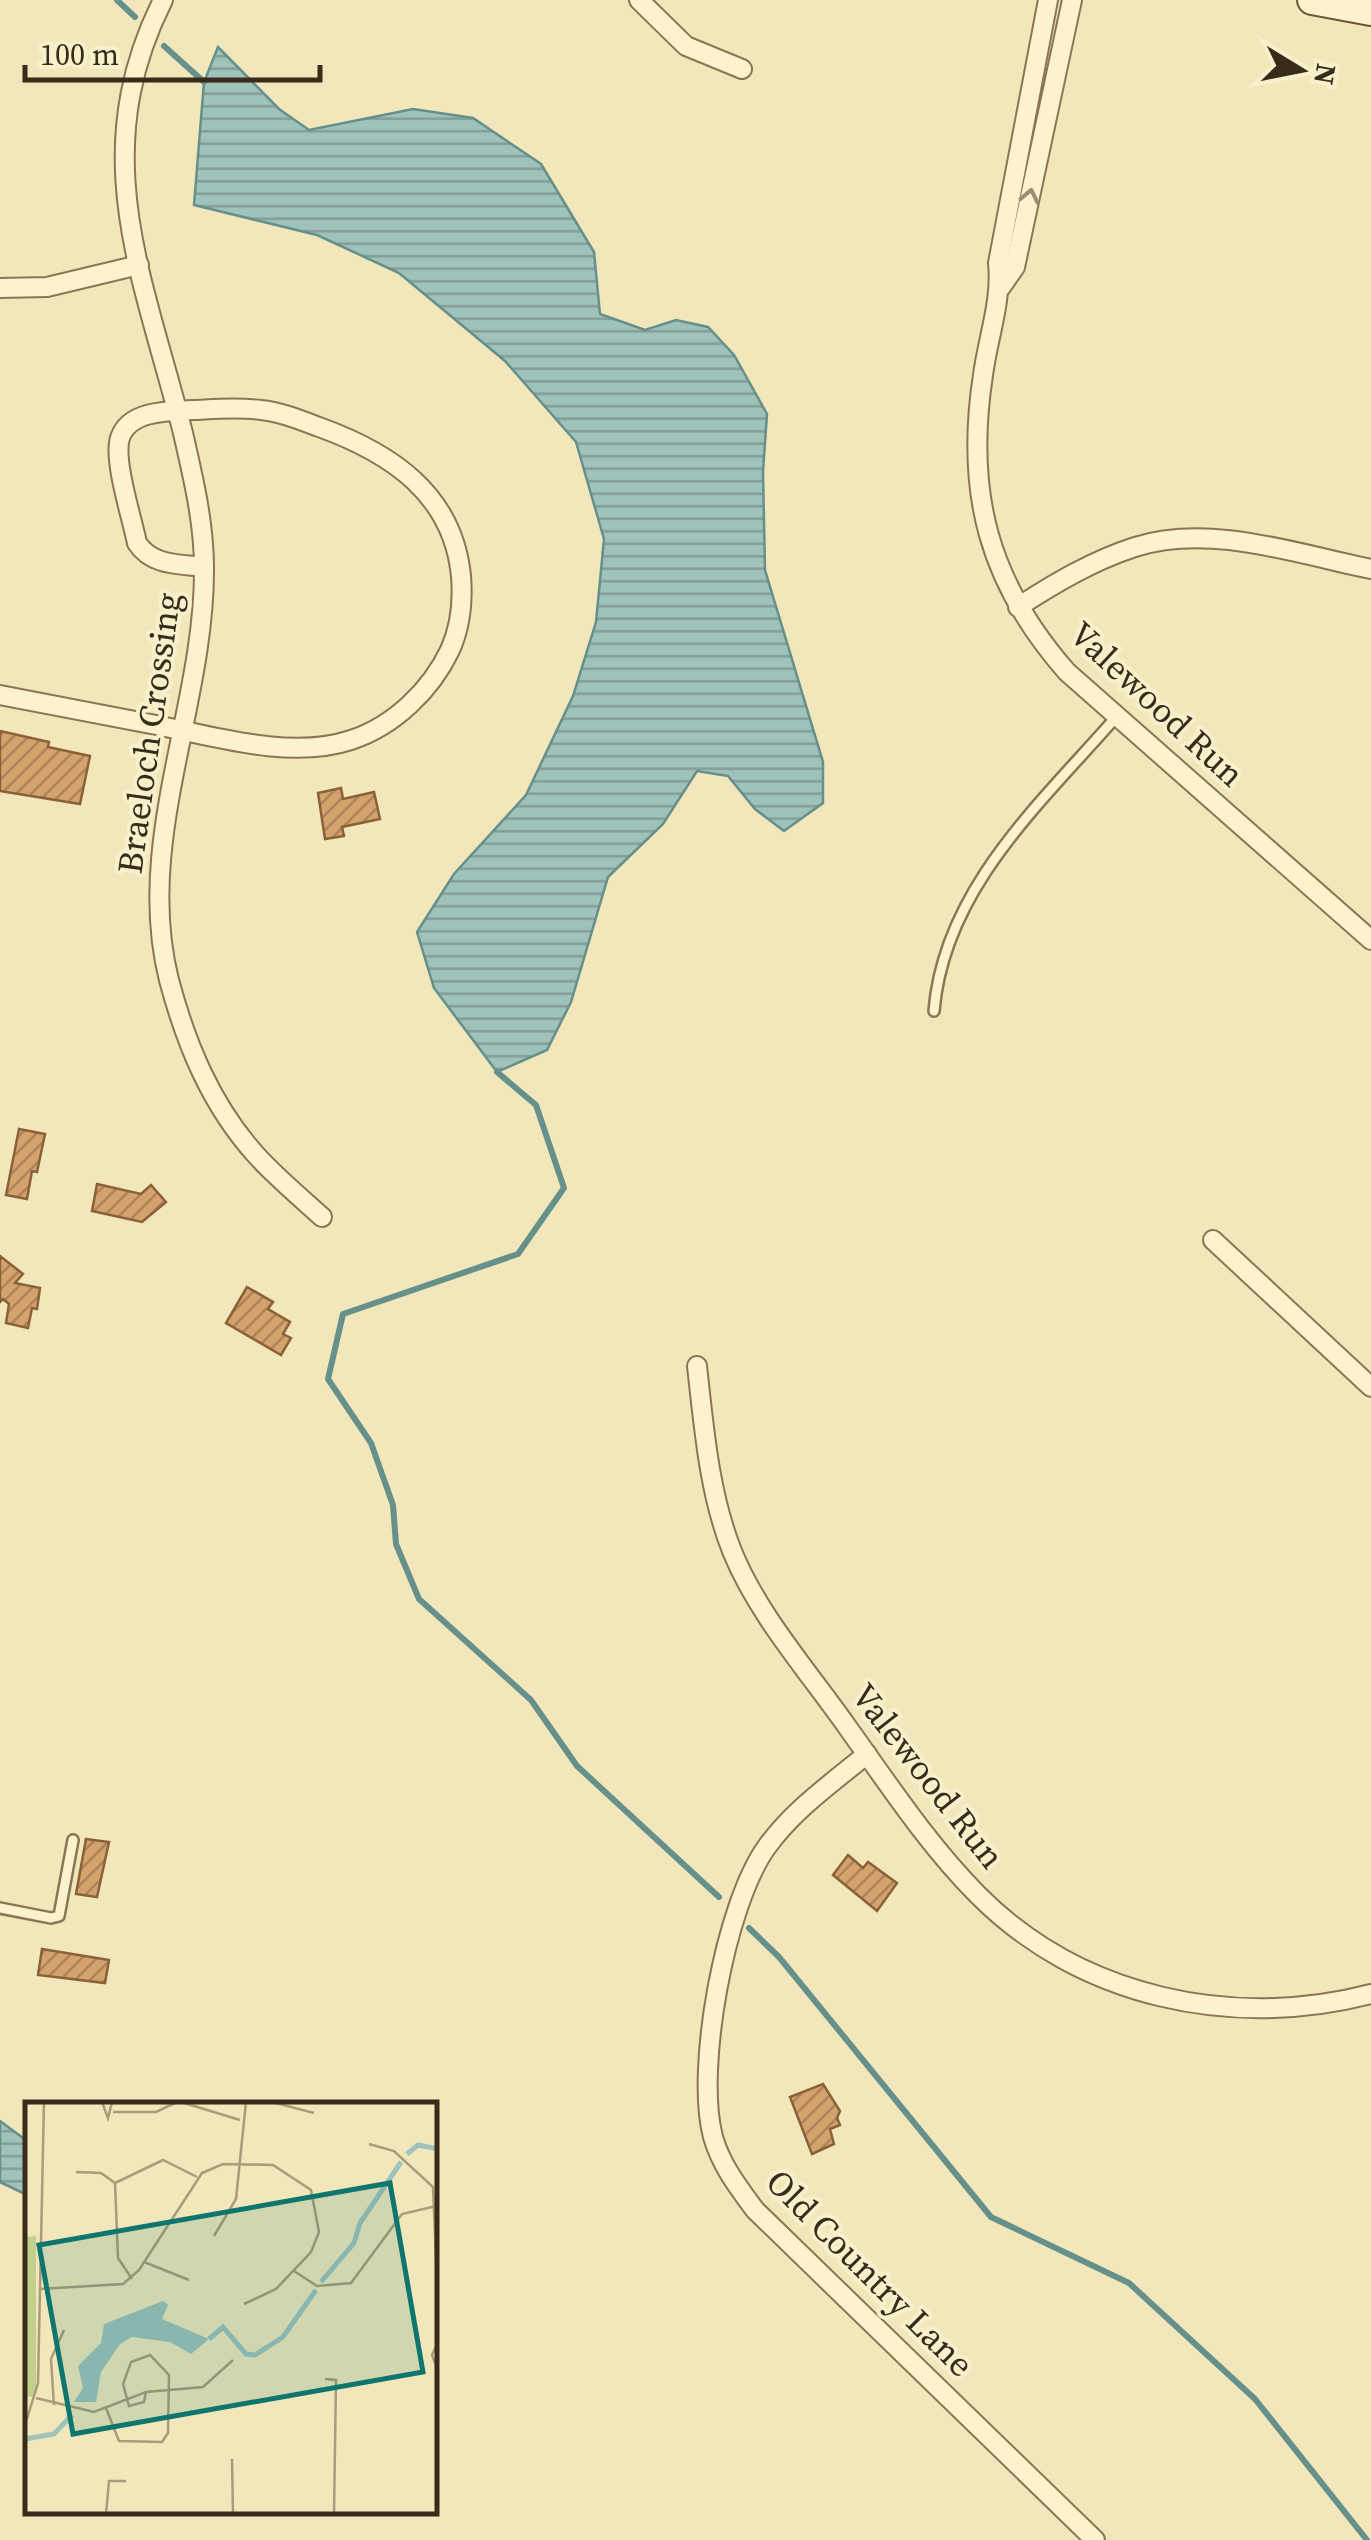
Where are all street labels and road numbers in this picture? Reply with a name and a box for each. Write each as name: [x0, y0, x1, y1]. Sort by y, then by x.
street label: Braeloch Crossing: [106, 589, 192, 877]
street label: Valewood Run: [1059, 610, 1255, 798]
street label: Valewood Run: [840, 1673, 1016, 1879]
street label: Old Country Lane: [756, 2159, 984, 2387]

